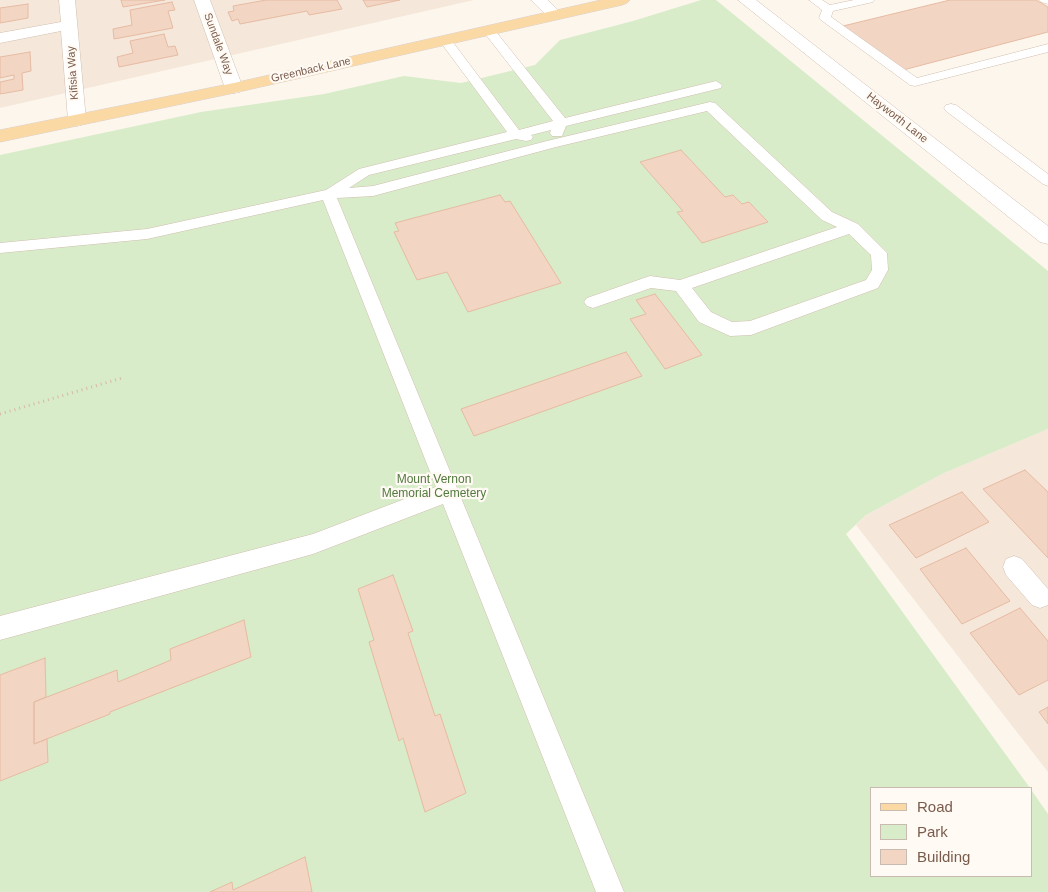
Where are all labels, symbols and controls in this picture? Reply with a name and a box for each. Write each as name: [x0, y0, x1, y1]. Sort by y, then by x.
street label: Sundale Way: [201, 11, 235, 77]
street label: Kifisia Way: [65, 46, 81, 100]
street label: Greenback Lane: [270, 54, 352, 86]
street label: Hayworth Lane: [864, 90, 930, 146]
park label: Mount Vernon Memorial Cemetery: [382, 473, 486, 501]
legend: [870, 787, 1033, 877]
text: Road: [917, 798, 953, 815]
text: Park: [917, 823, 948, 840]
text: Building: [917, 848, 970, 865]

